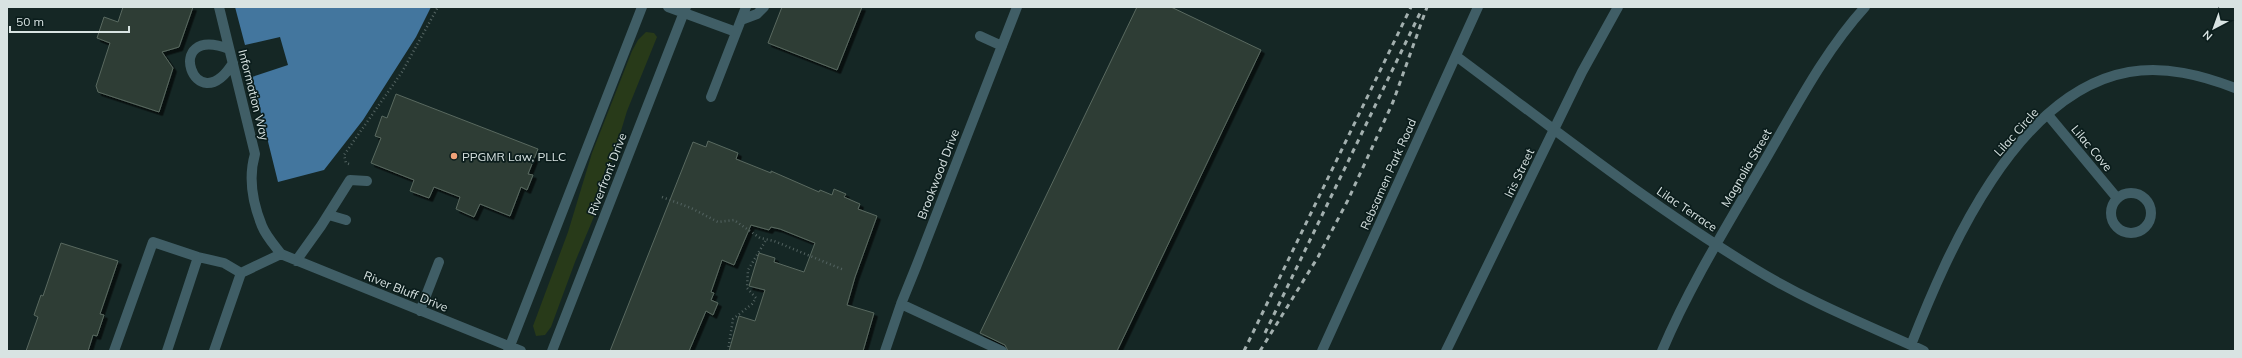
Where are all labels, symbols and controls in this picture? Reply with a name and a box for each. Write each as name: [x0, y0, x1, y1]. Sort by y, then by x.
scale bar: [10, 8, 129, 34]
north arrow: [2194, 8, 2234, 48]
text: 50 m: [16, 14, 44, 29]
text: N: [2200, 28, 2215, 44]
street label: Information Way: [235, 48, 273, 143]
street label: Lilac Circle: [1991, 105, 2041, 159]
street label: Rebsamen Park Road: [1357, 116, 1419, 232]
street label: Lilac Cove: [2068, 122, 2116, 174]
street label: Magnolia Street: [1718, 126, 1774, 210]
street label: Brookwood Drive: [914, 127, 962, 221]
street label: Riverfront Drive: [584, 131, 630, 217]
street label: Iris Street: [1501, 146, 1537, 200]
place label: PPGMR Law, PLLC: [462, 149, 566, 164]
marker: PPGMR Law, PLLC: [449, 151, 459, 161]
street label: Lilac Terrace: [1654, 183, 1720, 235]
street label: River Bluff Drive: [362, 267, 450, 315]

